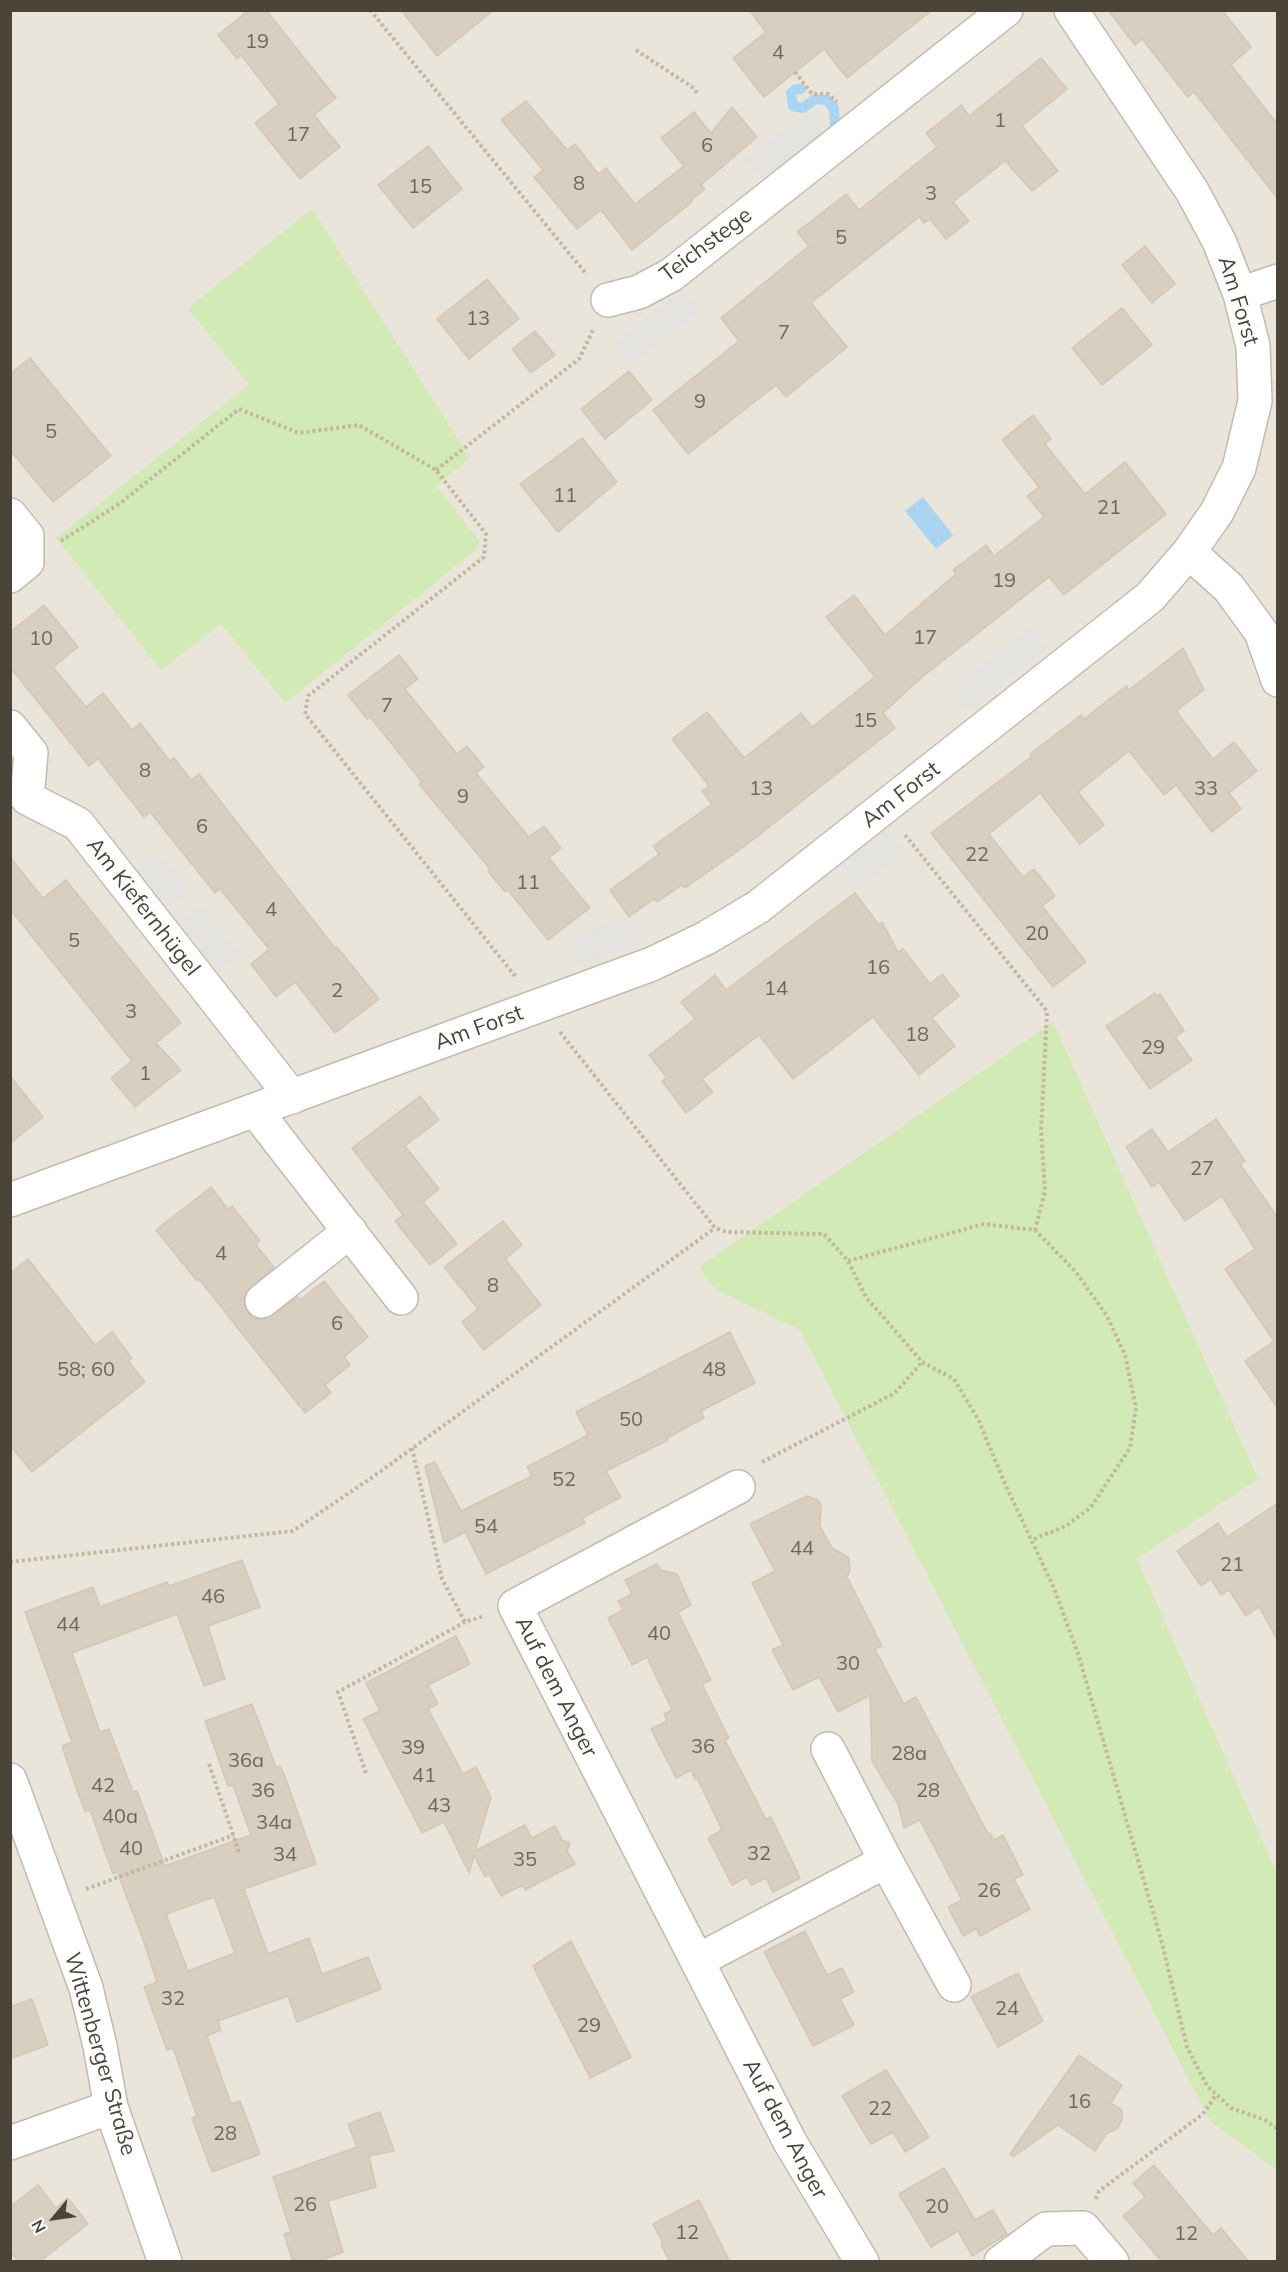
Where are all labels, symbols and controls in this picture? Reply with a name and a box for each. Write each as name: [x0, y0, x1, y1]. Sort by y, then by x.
house number: 19: [245, 30, 269, 54]
house number: 4: [772, 41, 784, 65]
house number: 1: [994, 109, 1006, 133]
house number: 17: [286, 123, 310, 147]
house number: 6: [701, 134, 713, 158]
house number: 8: [573, 172, 585, 196]
house number: 15: [408, 175, 432, 199]
house number: 3: [925, 182, 937, 206]
street label: Teichstege: [655, 202, 757, 288]
house number: 5: [835, 226, 847, 250]
street label: Am Forst: [1212, 253, 1264, 349]
house number: 13: [466, 307, 490, 331]
house number: 7: [778, 321, 790, 345]
house number: 9: [694, 390, 706, 414]
house number: 5: [45, 420, 57, 444]
house number: 11: [553, 484, 577, 508]
house number: 21: [1097, 496, 1121, 520]
house number: 19: [992, 569, 1016, 593]
house number: 17: [913, 626, 937, 650]
house number: 10: [29, 627, 53, 651]
house number: 7: [381, 694, 393, 718]
house number: 15: [853, 709, 877, 733]
street label: Am Forst: [857, 756, 945, 834]
house number: 8: [139, 759, 151, 783]
house number: 13: [749, 777, 773, 801]
house number: 33: [1194, 777, 1218, 801]
house number: 9: [457, 785, 469, 809]
house number: 6: [196, 815, 208, 839]
street label: Am Kiefernhügel: [81, 833, 205, 981]
house number: 22: [965, 843, 989, 867]
house number: 11: [516, 871, 540, 895]
house number: 4: [265, 898, 277, 922]
house number: 20: [1025, 922, 1049, 946]
house number: 5: [68, 929, 80, 953]
house number: 16: [866, 956, 890, 980]
house number: 14: [764, 977, 788, 1001]
house number: 2: [331, 979, 343, 1003]
house number: 3: [125, 1000, 137, 1024]
street label: Am Forst: [431, 1000, 527, 1056]
house number: 18: [905, 1023, 929, 1047]
house number: 29: [1141, 1036, 1165, 1060]
house number: 1: [139, 1062, 151, 1086]
house number: 27: [1190, 1157, 1214, 1181]
house number: 4: [215, 1242, 227, 1266]
house number: 8: [487, 1274, 499, 1298]
house number: 6: [331, 1312, 343, 1336]
house number: 58; 60: [57, 1358, 115, 1382]
house number: 48: [702, 1358, 726, 1382]
house number: 50: [619, 1408, 643, 1432]
house number: 52: [552, 1468, 576, 1492]
house number: 54: [474, 1515, 498, 1539]
house number: 44: [790, 1537, 814, 1561]
house number: 21: [1220, 1553, 1244, 1577]
house number: 46: [201, 1585, 225, 1609]
street label: Auf dem Anger: [509, 1612, 603, 1762]
house number: 44: [56, 1613, 80, 1637]
house number: 40: [647, 1622, 671, 1646]
house number: 30: [836, 1652, 860, 1676]
house number: 36: [691, 1735, 715, 1759]
house number: 39: [401, 1736, 425, 1760]
house number: 28a: [891, 1742, 927, 1766]
house number: 36a: [228, 1749, 264, 1773]
house number: 41: [412, 1764, 436, 1788]
house number: 42: [91, 1774, 115, 1798]
house number: 36: [251, 1779, 275, 1803]
house number: 28: [916, 1779, 940, 1803]
house number: 43: [427, 1794, 451, 1818]
house number: 40a: [102, 1805, 138, 1829]
house number: 34a: [256, 1811, 292, 1835]
house number: 40: [119, 1837, 143, 1861]
house number: 32: [747, 1842, 771, 1866]
house number: 34: [273, 1843, 297, 1867]
house number: 35: [513, 1848, 537, 1872]
house number: 26: [977, 1879, 1001, 1903]
street label: Wittenberger Straße: [58, 1949, 142, 2159]
house number: 32: [161, 1987, 185, 2011]
house number: 24: [995, 1997, 1019, 2021]
house number: 29: [577, 2014, 601, 2038]
street label: Auf dem Anger: [737, 2055, 833, 2203]
house number: 16: [1067, 2090, 1091, 2114]
house number: 22: [868, 2097, 892, 2121]
house number: 28: [213, 2122, 237, 2146]
north arrow: [24, 2188, 84, 2248]
house number: 26: [293, 2193, 317, 2217]
house number: 20: [925, 2195, 949, 2219]
text: N: [27, 2217, 50, 2237]
house number: 12: [675, 2221, 699, 2245]
house number: 12: [1174, 2222, 1198, 2246]

